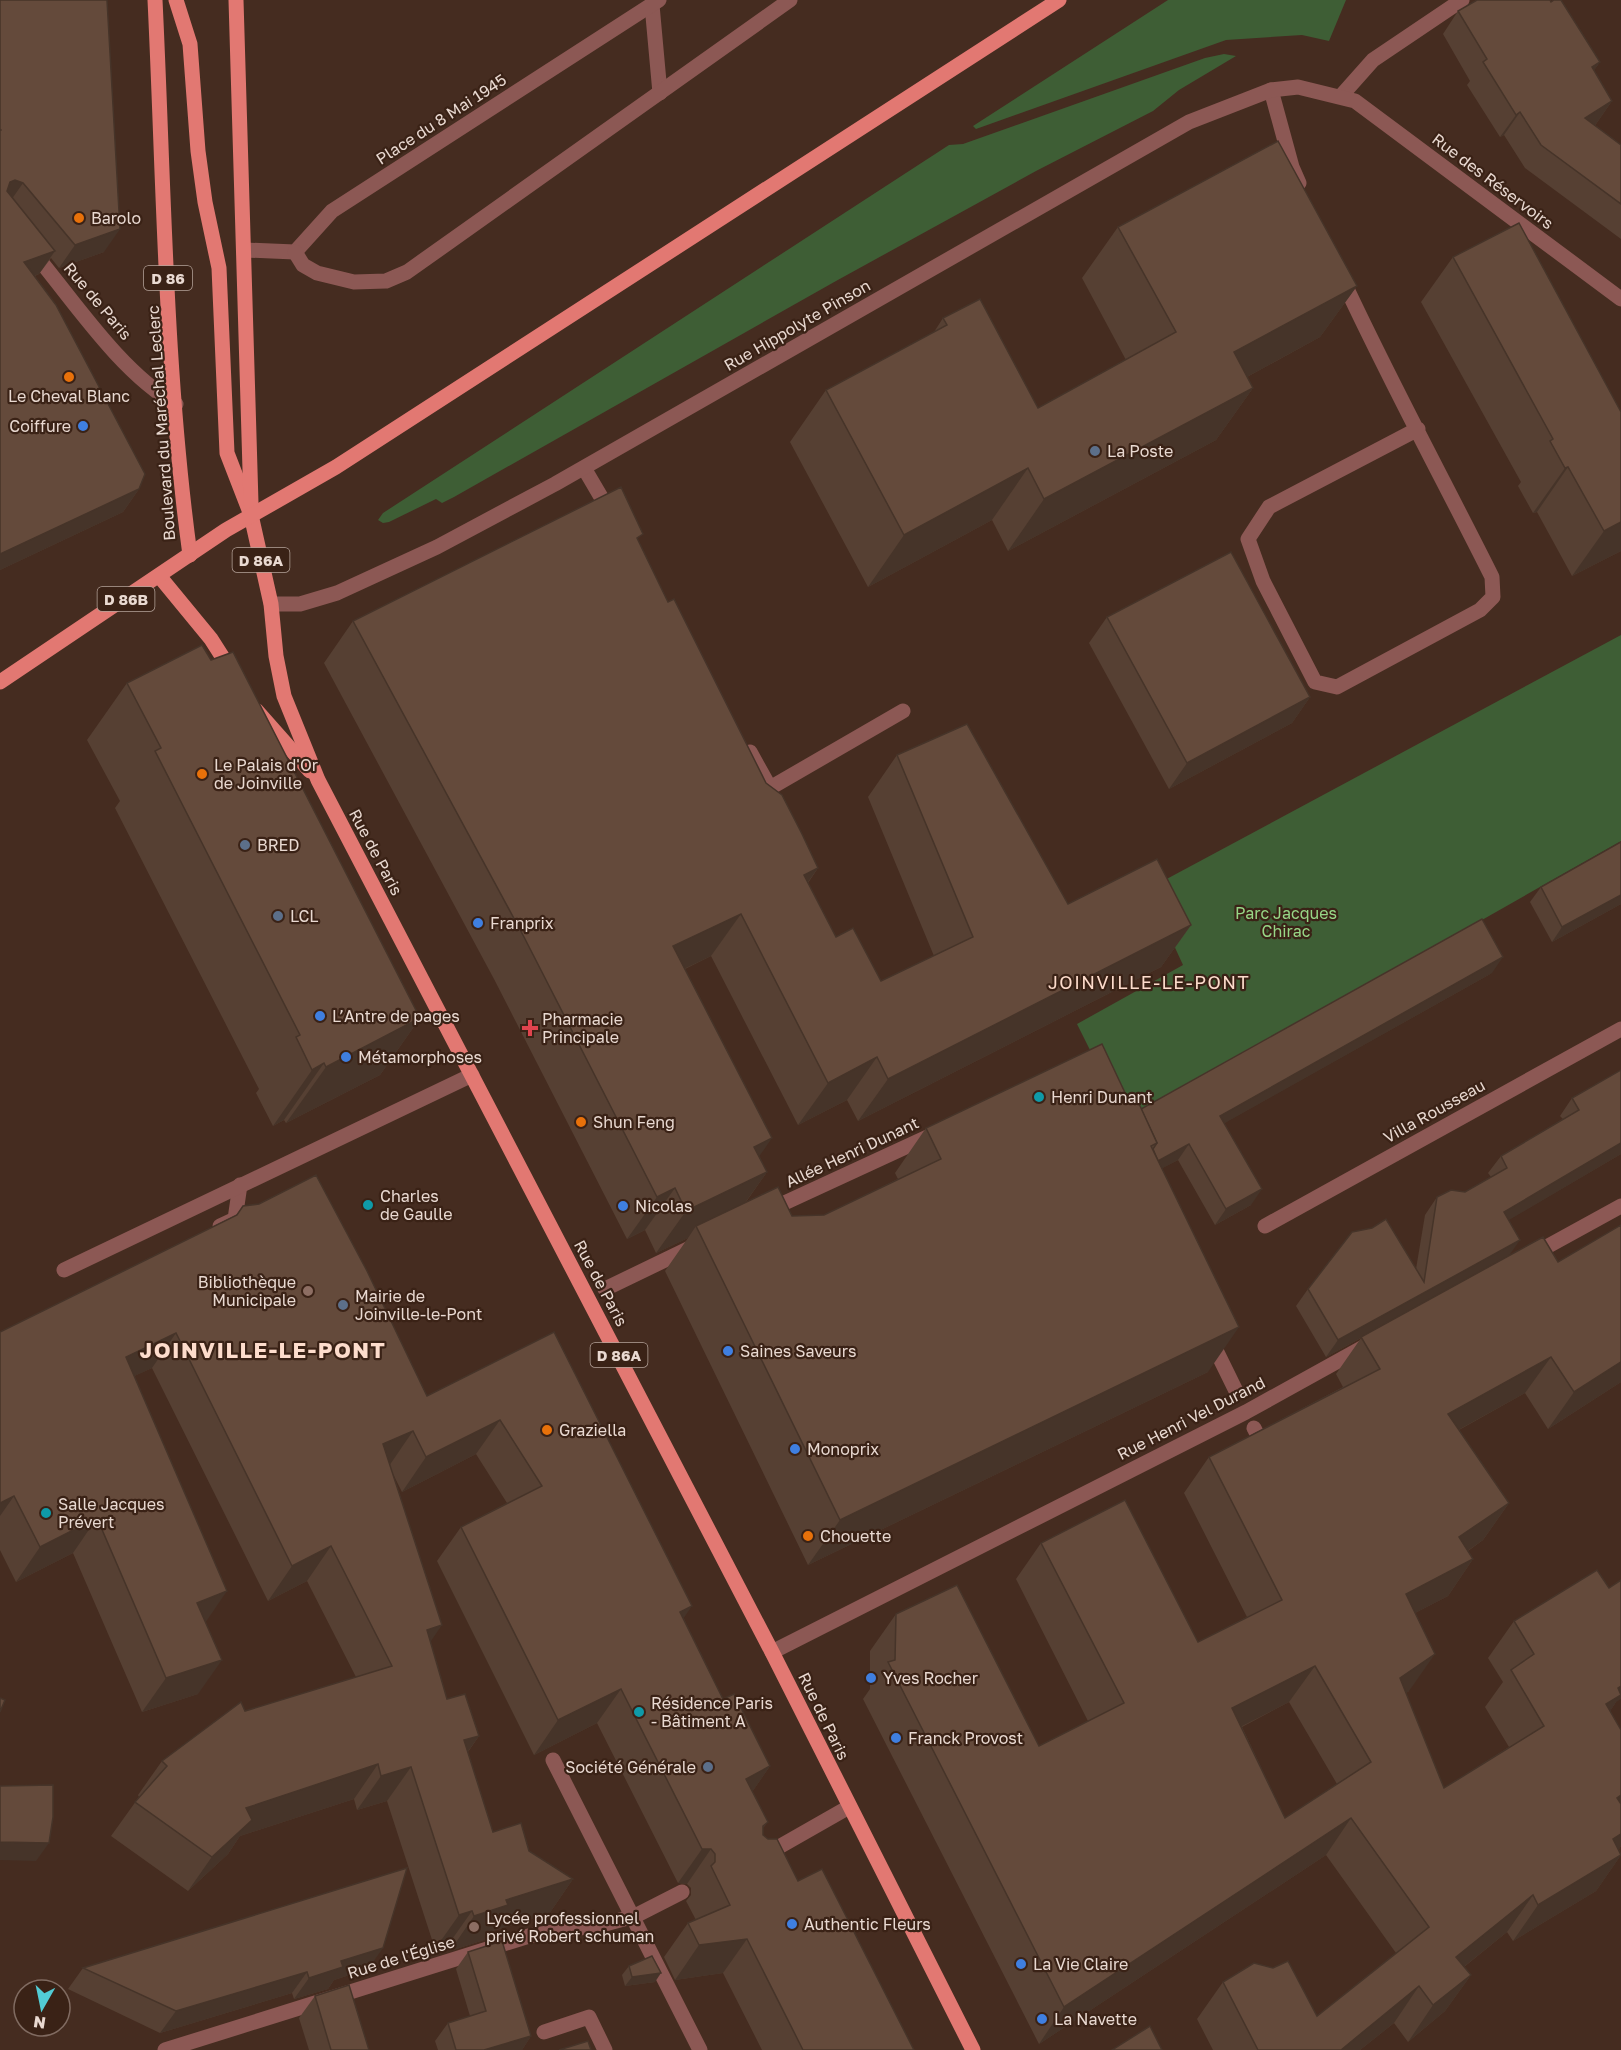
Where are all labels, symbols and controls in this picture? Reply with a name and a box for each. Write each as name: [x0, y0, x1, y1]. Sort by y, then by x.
street label: Place du 8 Mai 1945: [372, 69, 510, 169]
street label: Rue des Réservoirs: [1428, 129, 1558, 233]
place label: Barolo: [91, 208, 141, 228]
marker: Barolo: [72, 211, 86, 225]
street label: Rue de Paris: [60, 258, 136, 344]
road number: D 86: [144, 266, 192, 290]
street label: Rue Hippolyte Pinson: [720, 275, 874, 375]
street label: Boulevard du Maréchal Leclerc: [143, 304, 179, 541]
marker: Le Cheval Blanc: [62, 370, 76, 384]
place label: Le Cheval Blanc: [8, 386, 130, 406]
place label: Coiffure: [9, 416, 71, 436]
marker: Coiffure: [76, 419, 90, 433]
place label: La Poste: [1107, 441, 1173, 461]
marker: La Poste: [1088, 444, 1102, 458]
road number: D 86A: [232, 548, 290, 572]
road number: D 86B: [98, 587, 154, 611]
place label: Le Palais d'Or de Joinville: [214, 755, 318, 793]
marker: Le Palais d'Or de Joinville: [195, 767, 209, 781]
street label: Rue de Paris: [345, 805, 407, 899]
place label: BRED: [257, 835, 300, 855]
marker: BRED: [238, 838, 252, 852]
park label: Parc Jacques Chirac: [1235, 903, 1337, 941]
place label: LCL: [290, 906, 318, 926]
marker: LCL: [271, 909, 285, 923]
place label: Franprix: [490, 913, 554, 933]
marker: Franprix: [471, 916, 485, 930]
district label: JOINVILLE-LE-PONT: [1048, 971, 1250, 993]
place label: L’Antre de pages: [332, 1006, 460, 1026]
marker: L’Antre de pages: [313, 1009, 327, 1023]
place label: Pharmacie Principale: [542, 1009, 623, 1047]
marker: Pharmacie Principale: [523, 1021, 537, 1035]
place label: Métamorphoses: [358, 1047, 482, 1067]
marker: Métamorphoses: [339, 1050, 353, 1064]
street label: Villa Rousseau: [1380, 1075, 1488, 1147]
place label: Henri Dunant: [1051, 1087, 1153, 1107]
marker: Henri Dunant: [1032, 1090, 1046, 1104]
place label: Shun Feng: [593, 1112, 675, 1132]
street label: Allée Henri Dunant: [782, 1112, 922, 1192]
marker: Shun Feng: [574, 1115, 588, 1129]
place label: Charles de Gaulle: [380, 1186, 452, 1224]
place label: Nicolas: [635, 1196, 692, 1216]
marker: Charles de Gaulle: [361, 1198, 375, 1212]
marker: Nicolas: [616, 1199, 630, 1213]
street label: Rue de Paris: [570, 1236, 632, 1330]
place label: Bibliothèque Municipale: [198, 1272, 296, 1310]
marker: Bibliothèque Municipale: [301, 1284, 315, 1298]
place label: Mairie de Joinville-le-Pont: [355, 1286, 482, 1324]
marker: Mairie de Joinville-le-Pont: [336, 1298, 350, 1312]
district label: JOINVILLE-LE-PONT: [140, 1336, 386, 1363]
place label: Saines Saveurs: [740, 1341, 856, 1361]
road number: D 86A: [590, 1343, 648, 1367]
marker: Saines Saveurs: [721, 1344, 735, 1358]
street label: Rue Henri Vel Durand: [1114, 1372, 1268, 1464]
place label: Graziella: [559, 1420, 626, 1440]
marker: Graziella: [540, 1423, 554, 1437]
place label: Monoprix: [807, 1439, 879, 1459]
marker: Monoprix: [788, 1442, 802, 1456]
place label: Salle Jacques Prévert: [58, 1494, 165, 1532]
marker: Salle Jacques Prévert: [39, 1506, 53, 1520]
place label: Chouette: [820, 1526, 891, 1546]
marker: Chouette: [801, 1529, 815, 1543]
place label: Yves Rocher: [883, 1668, 978, 1688]
street label: Rue de Paris: [794, 1669, 854, 1763]
marker: Yves Rocher: [864, 1671, 878, 1685]
place label: Résidence Paris - Bâtiment A: [651, 1693, 773, 1731]
marker: Résidence Paris - Bâtiment A: [632, 1705, 646, 1719]
place label: Franck Provost: [908, 1728, 1023, 1748]
marker: Franck Provost: [889, 1731, 903, 1745]
place label: Société Générale: [565, 1757, 696, 1777]
marker: Société Générale: [701, 1760, 715, 1774]
place label: Lycée professionnel privé Robert schuman: [486, 1908, 654, 1946]
place label: Authentic Fleurs: [804, 1914, 931, 1934]
marker: Authentic Fleurs: [785, 1917, 799, 1931]
marker: Lycée professionnel privé Robert schuman: [467, 1920, 481, 1934]
street label: Rue de l'Église: [345, 1931, 457, 1983]
place label: La Vie Claire: [1033, 1954, 1128, 1974]
marker: La Vie Claire: [1014, 1957, 1028, 1971]
north arrow: [12, 1978, 72, 2038]
place label: La Navette: [1054, 2009, 1137, 2029]
text: N: [32, 2012, 47, 2034]
marker: La Navette: [1035, 2012, 1049, 2026]

